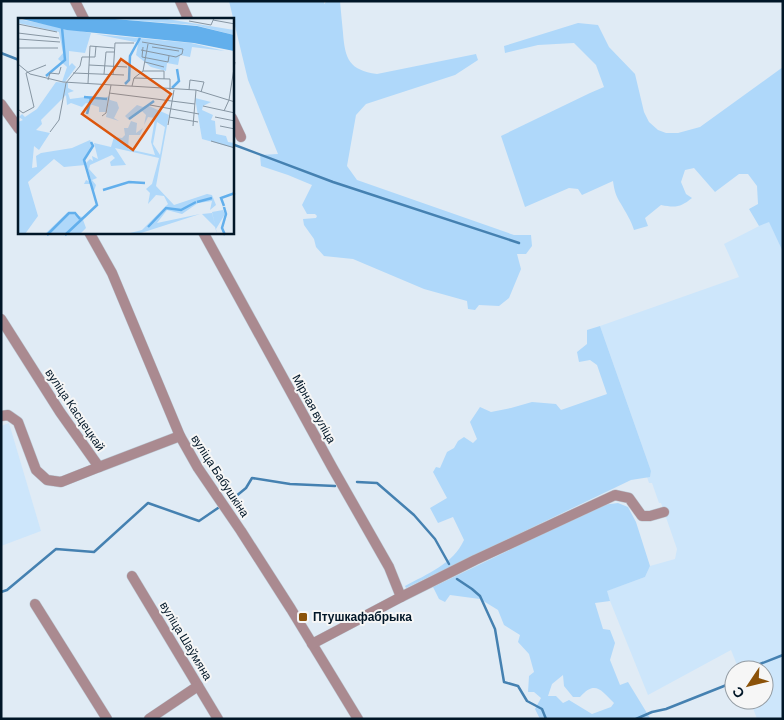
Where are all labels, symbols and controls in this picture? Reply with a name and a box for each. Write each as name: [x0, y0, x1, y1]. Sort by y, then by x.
inset map: [18, 18, 234, 234]
street label: вуліца Касцецкай: [42, 366, 109, 454]
street label: Мірная вуліца: [289, 372, 340, 446]
street label: вуліца Бабушкіна: [188, 432, 253, 520]
street label: вуліца Шаўмяна: [157, 599, 216, 683]
place label: Птушкафабрыка: [313, 609, 412, 624]
marker: Птушкафабрыка: [297, 611, 309, 623]
north arrow: [724, 660, 774, 710]
text: С: [728, 684, 748, 702]

